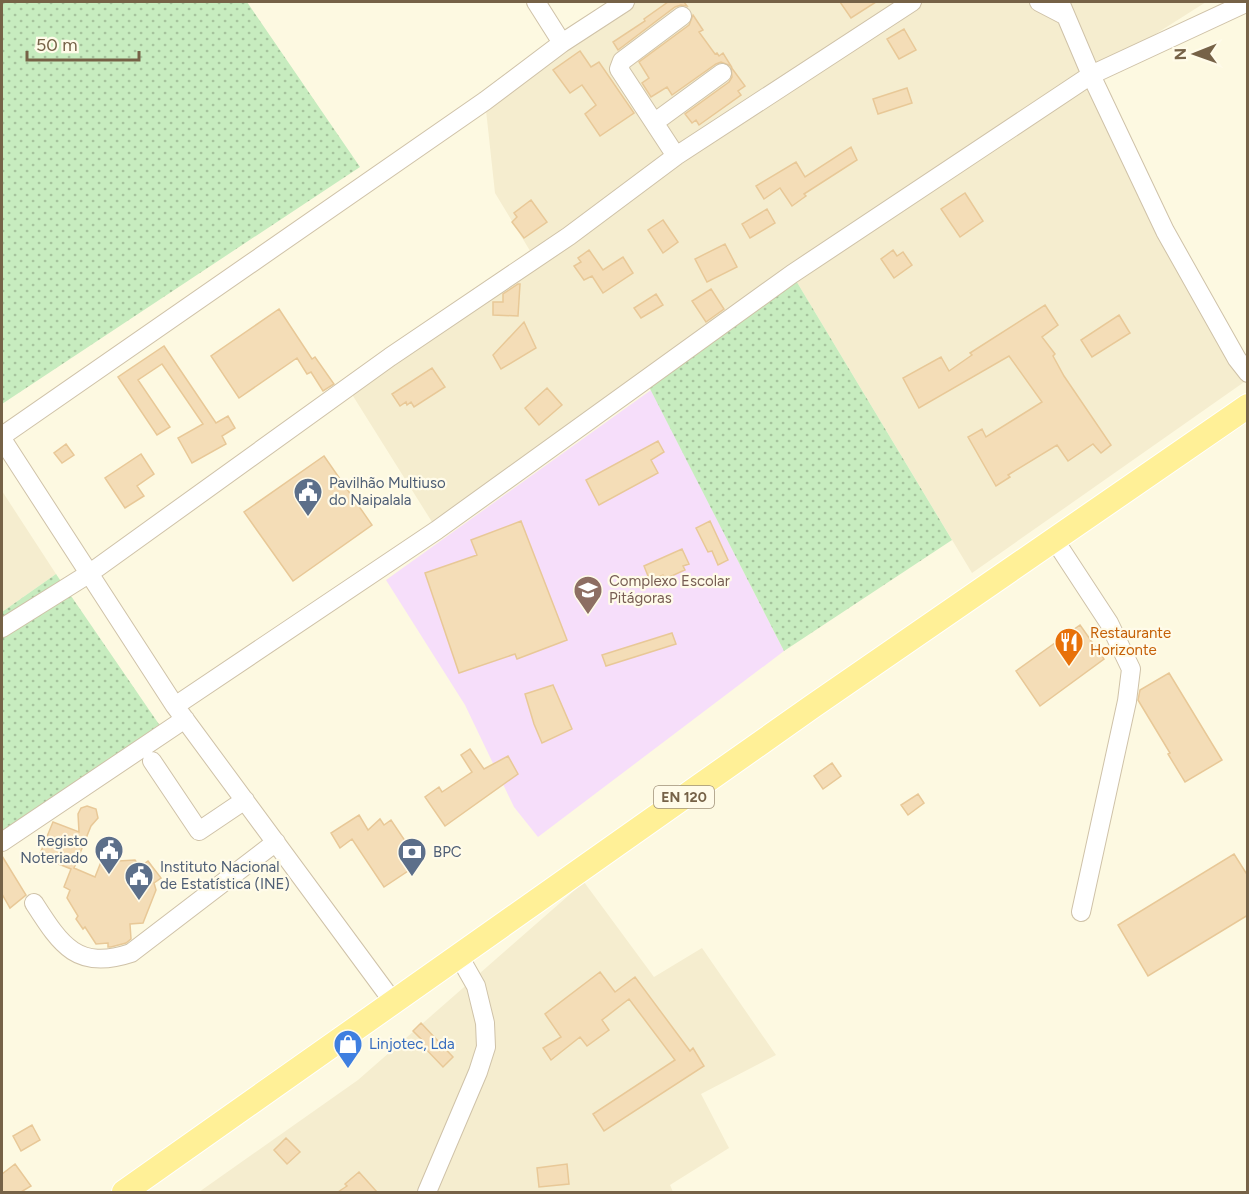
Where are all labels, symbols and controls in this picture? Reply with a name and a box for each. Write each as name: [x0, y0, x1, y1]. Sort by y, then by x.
scale bar: [27, 24, 140, 62]
north arrow: [1165, 24, 1225, 84]
text: 50 m: [36, 34, 78, 56]
text: N: [1171, 48, 1190, 61]
place label: Pavilhão Multiuso do Naipalala: [329, 474, 446, 509]
public building icon: Pavilhão Multiuso do Naipalala: [292, 476, 324, 518]
place label: Complexo Escolar Pitágoras: [609, 572, 730, 607]
school or university icon: Complexo Escolar Pitágoras: [572, 574, 604, 616]
place label: Restaurante Horizonte: [1090, 624, 1171, 659]
restaurant icon: Restaurante Horizonte: [1053, 626, 1085, 668]
road number: EN 120: [654, 786, 714, 808]
place label: Registo Noteriado: [20, 832, 88, 867]
public building icon: Registo Noteriado: [93, 834, 125, 876]
bank icon: BPC: [396, 836, 428, 878]
place label: BPC: [433, 843, 462, 861]
place label: Instituto Nacional de Estatística (INE): [160, 858, 290, 893]
public building icon: Instituto Nacional de Estatística (INE): [123, 860, 155, 902]
shop icon: Linjotec, Lda: [332, 1028, 364, 1070]
place label: Linjotec, Lda: [369, 1035, 455, 1053]

